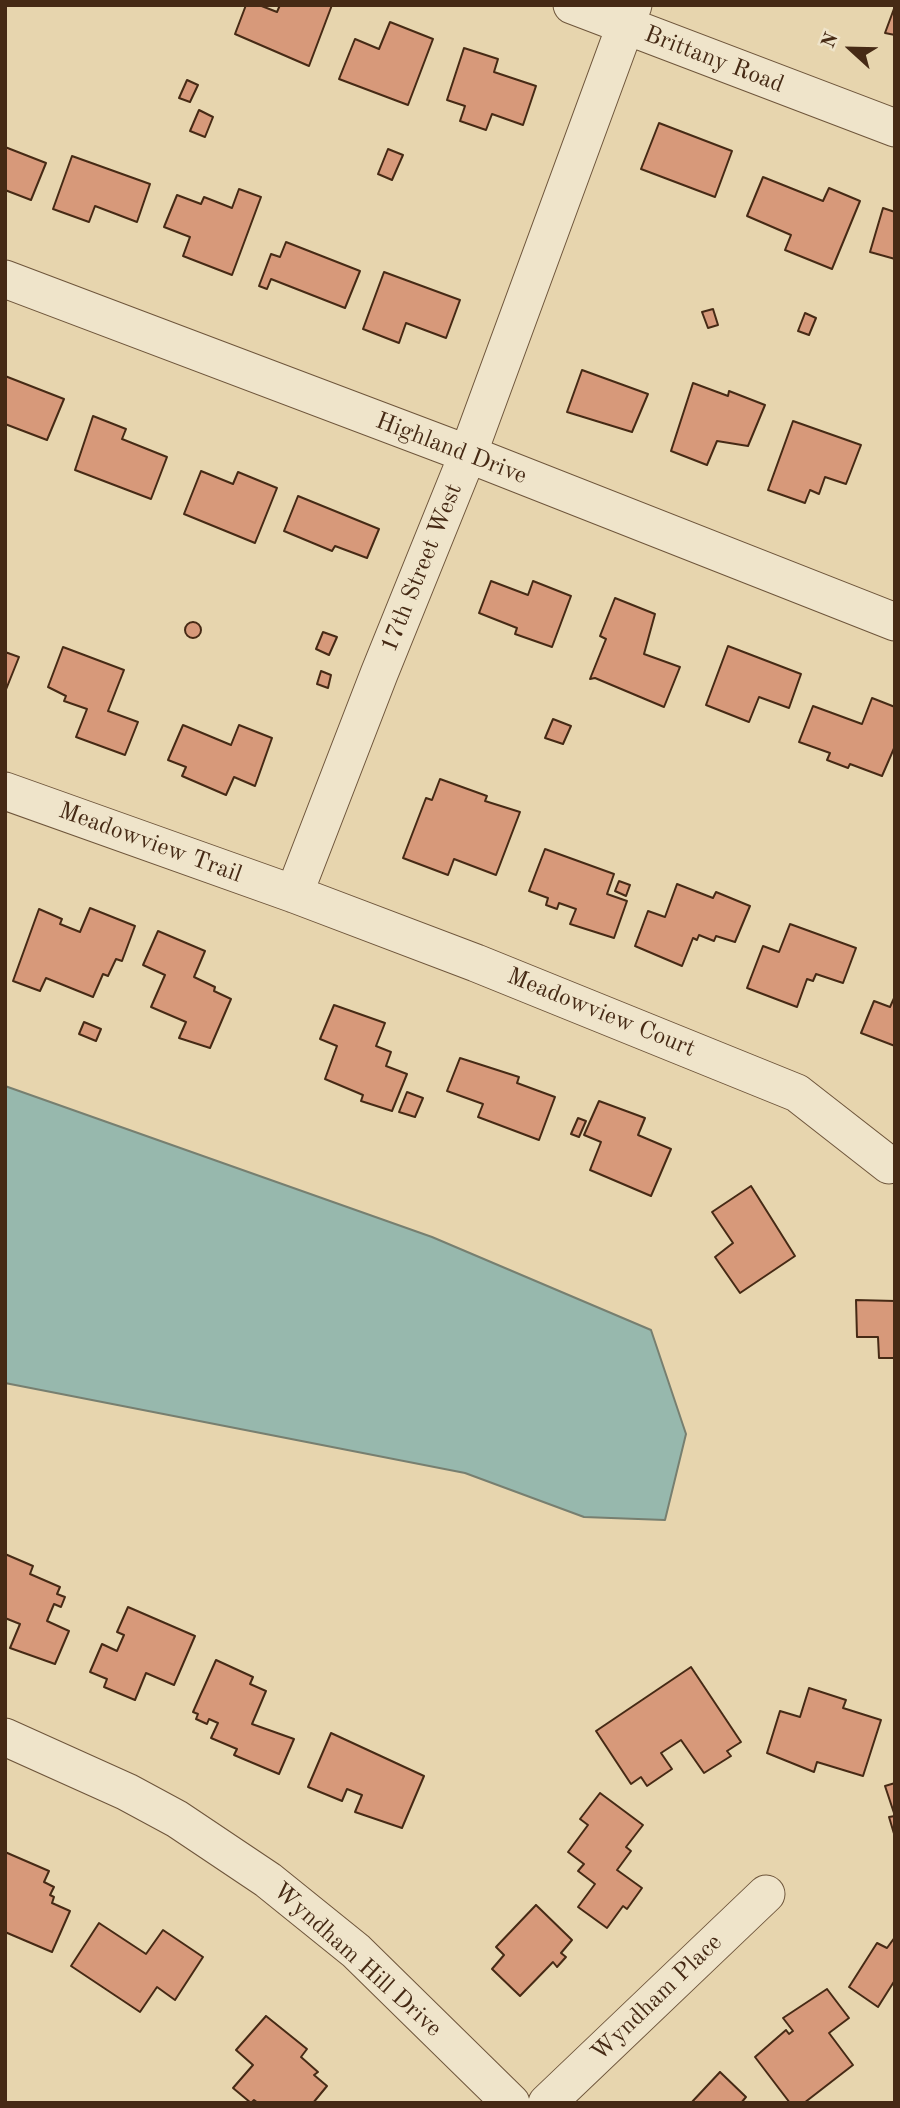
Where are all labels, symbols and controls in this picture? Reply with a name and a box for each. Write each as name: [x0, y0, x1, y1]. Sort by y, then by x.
north arrow: [816, 14, 886, 84]
street label: Brittany Road: [640, 20, 788, 100]
text: N: [820, 31, 843, 51]
street label: Highland Drive: [371, 407, 531, 491]
street label: 17th Street West: [375, 479, 469, 657]
street label: Meadowview Trail: [54, 796, 246, 890]
street label: Meadowview Court: [503, 962, 699, 1064]
street label: Wyndham Hill Drive: [267, 1877, 447, 2043]
street label: Wyndham Place: [586, 1928, 728, 2068]

